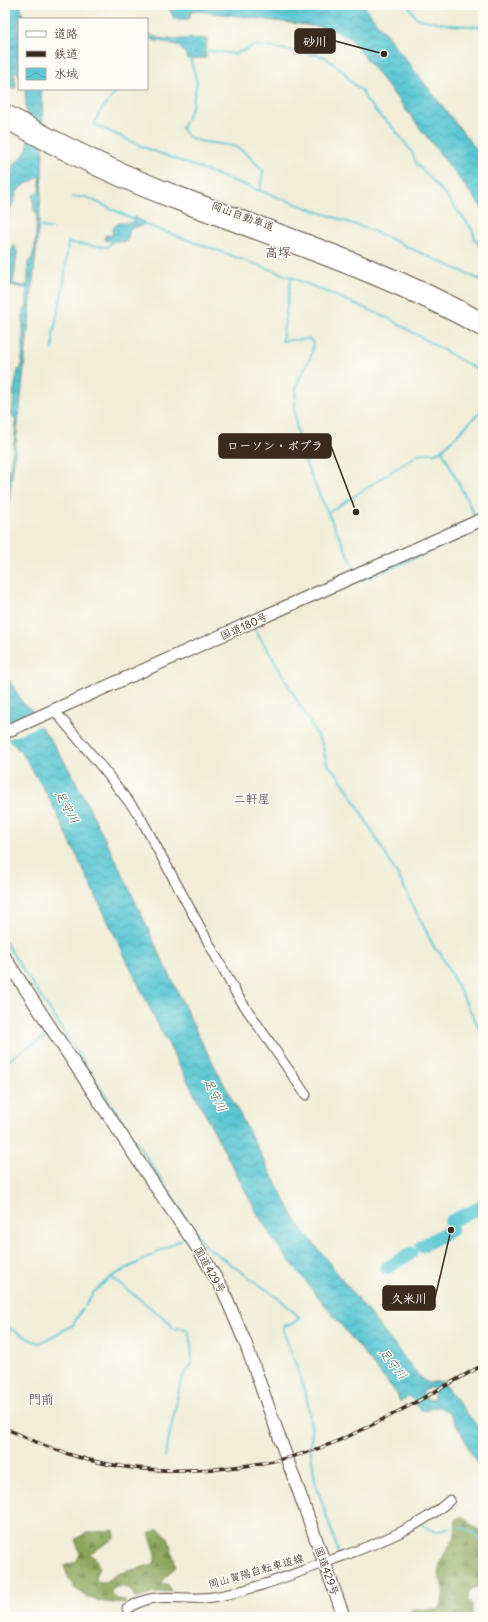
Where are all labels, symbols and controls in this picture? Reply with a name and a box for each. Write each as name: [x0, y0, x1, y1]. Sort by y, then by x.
legend: [18, 18, 148, 90]
text: 道路: [54, 26, 78, 41]
callout: 砂川: [295, 29, 335, 53]
text: 砂川: [303, 34, 327, 49]
text: 鉄道: [54, 46, 78, 61]
text: 水域: [54, 66, 78, 81]
street label: 岡山自動車道: [210, 198, 276, 234]
district label: 高塚: [265, 244, 291, 261]
callout: ローソン・ポプラ: [219, 434, 331, 458]
text: ローソン・ポプラ: [227, 438, 323, 453]
street label: 国道180号: [218, 609, 270, 643]
water label: 足守川: [52, 787, 83, 826]
district label: 二軒屋: [234, 791, 270, 806]
water label: 足守川: [201, 1075, 230, 1114]
street label: 国道429号: [191, 1244, 229, 1296]
callout: 久米川: [383, 1286, 435, 1310]
text: 久米川: [391, 1291, 427, 1306]
water label: 足守川: [376, 1345, 411, 1382]
district label: 門前: [28, 1391, 54, 1408]
street label: 国道429号: [312, 1544, 342, 1598]
street label: 岡山賀陽自転車道線: [206, 1551, 306, 1591]

